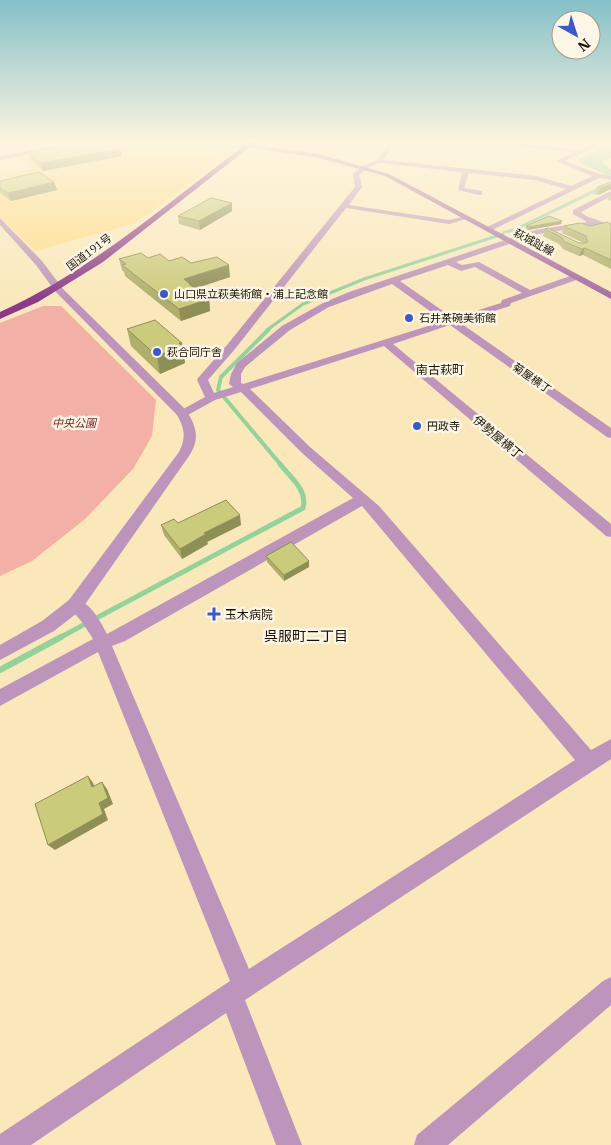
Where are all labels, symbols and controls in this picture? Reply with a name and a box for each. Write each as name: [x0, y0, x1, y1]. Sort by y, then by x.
north arrow: [551, 10, 601, 60]
text: N: [574, 35, 594, 56]
street label: 萩城趾線: [511, 225, 557, 259]
street label: 国道191号: [64, 231, 114, 273]
place label: 山口県立萩美術館・浦上記念館: [174, 287, 328, 301]
marker: 山口県立萩美術館・浦上記念館: [158, 288, 170, 300]
place label: 石井茶碗美術館: [419, 311, 496, 325]
marker: 石井茶碗美術館: [403, 312, 415, 324]
place label: 萩合同庁舎: [167, 345, 222, 359]
marker: 萩合同庁舎: [151, 346, 163, 358]
street label: 菊屋横丁: [510, 360, 554, 396]
district label: 南古萩町: [416, 362, 464, 377]
street label: 伊勢屋横丁: [470, 412, 526, 462]
park label: 中央公園: [52, 416, 98, 430]
place label: 円政寺: [427, 419, 460, 433]
marker: 円政寺: [411, 420, 423, 432]
marker: 玉木病院: [207, 607, 221, 621]
place label: 玉木病院: [225, 607, 273, 622]
district label: 呉服町二丁目: [264, 627, 348, 645]

